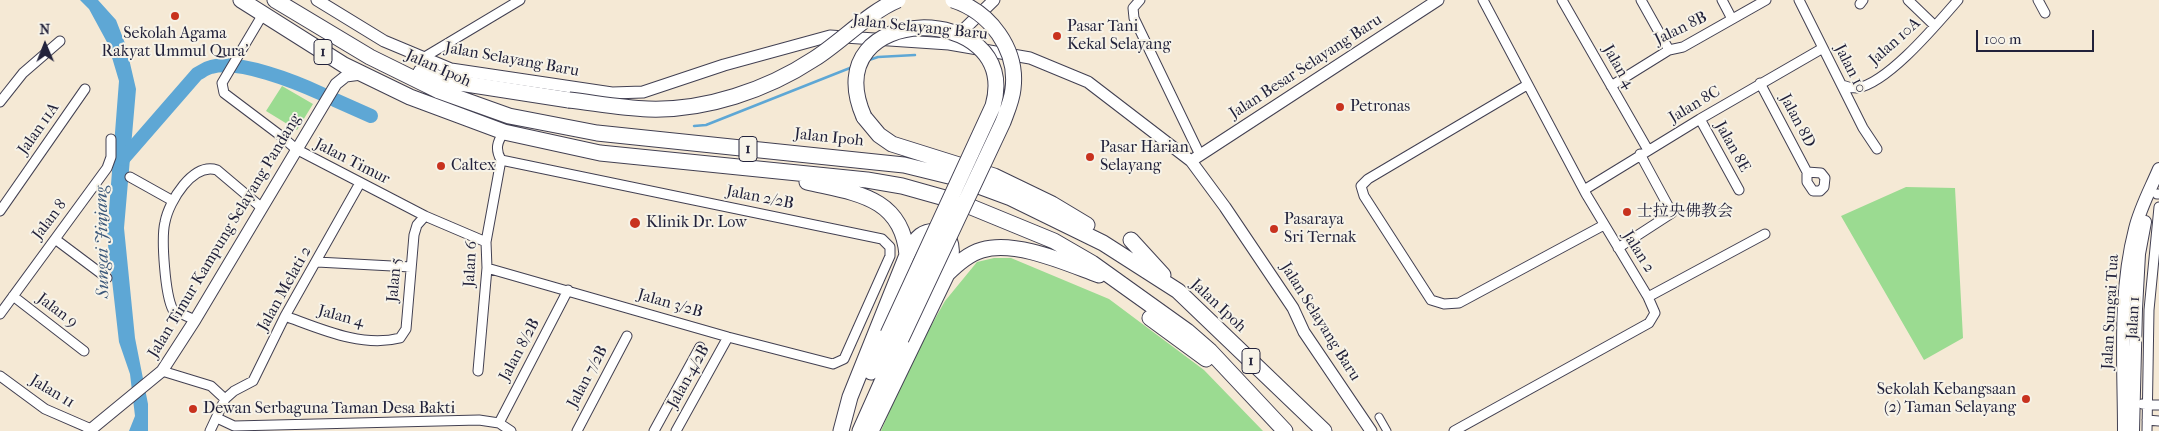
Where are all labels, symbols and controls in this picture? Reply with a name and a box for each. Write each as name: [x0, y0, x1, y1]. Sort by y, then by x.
street label: Jalan 8B: [1652, 8, 1710, 50]
marker: Sekolah Agama Rakyat Ummul Qura': [169, 10, 181, 22]
street label: Jalan Selayang Baru: [851, 11, 989, 45]
street label: Jalan Besar Selayang Baru: [1226, 11, 1386, 123]
street label: Jalan 10A: [1865, 14, 1925, 70]
place label: Pasar Tani Kekal Selayang: [1067, 17, 1171, 55]
north arrow: [20, 20, 70, 70]
scale bar: [1979, 20, 2096, 52]
text: N: [39, 21, 50, 38]
place label: Sekolah Agama Rakyat Ummul Qura': [101, 24, 249, 62]
marker: Pasar Tani Kekal Selayang: [1051, 30, 1063, 42]
text: 100 m: [1984, 30, 2022, 48]
street label: Jalan Selayang Baru: [443, 39, 581, 81]
road number: 1: [314, 40, 332, 64]
street label: Jalan 10: [1830, 41, 1870, 97]
street label: Jalan 4: [1598, 42, 1638, 92]
street label: Jalan Ipoh: [402, 46, 474, 92]
street label: Jalan 8C: [1666, 82, 1724, 128]
street label: Jalan 8D: [1775, 91, 1819, 151]
place label: Petronas: [1350, 97, 1410, 117]
street label: Jalan 11A: [14, 99, 64, 159]
marker: Petronas: [1334, 101, 1346, 113]
street label: Jalan Timur Kampung Selayang Pandang: [144, 110, 306, 362]
street label: Jalan 8E: [1710, 118, 1754, 176]
street label: Jalan Ipoh: [793, 125, 865, 151]
street label: Jalan Timur: [311, 135, 393, 189]
road number: 1: [739, 136, 757, 162]
place label: Pasar Harian Selayang: [1100, 138, 1189, 176]
marker: Pasar Harian Selayang: [1084, 151, 1096, 163]
place label: Caltex: [451, 156, 495, 176]
marker: Caltex: [435, 160, 447, 172]
street label: Jalan 2/2B: [725, 182, 795, 214]
water label: Sungai Jinjang: [91, 186, 115, 298]
street label: Jalan 8: [29, 196, 71, 244]
place label: 士拉央佛教会: [1637, 202, 1733, 222]
marker: 士拉央佛教会: [1621, 206, 1633, 218]
place label: Pasaraya Sri Ternak: [1284, 210, 1356, 248]
place label: Klinik Dr. Low: [646, 213, 747, 233]
marker: Klinik Dr. Low: [628, 216, 642, 230]
marker: Pasaraya Sri Ternak: [1268, 223, 1280, 235]
street label: Jalan 2: [1618, 227, 1658, 277]
street label: Jalan 6: [460, 240, 482, 288]
street label: Jalan Melati 2: [254, 243, 316, 335]
street label: Jalan Sungai Tua: [2098, 254, 2124, 370]
street label: Jalan 5: [383, 257, 407, 303]
street label: Jalan Selayang Baru: [1276, 259, 1364, 385]
street label: Jalan Ipoh: [1186, 275, 1250, 337]
street label: Jalan 3/2B: [635, 286, 705, 322]
street label: Jalan 9: [33, 289, 81, 333]
street label: Jalan 1: [2123, 296, 2145, 340]
street label: Jalan 4: [316, 302, 366, 332]
street label: Jalan 8/2B: [496, 315, 544, 385]
street label: Jalan 4/2B: [664, 342, 714, 412]
street label: Jalan 7/2B: [564, 343, 612, 411]
road number: 1: [1242, 348, 1260, 374]
street label: Jalan 11: [26, 371, 78, 413]
place label: Sekolah Kebangsaan (2) Taman Selayang: [1877, 380, 2016, 418]
marker: Sekolah Kebangsaan (2) Taman Selayang: [2020, 393, 2032, 405]
place label: Dewan Serbaguna Taman Desa Bakti: [203, 399, 455, 419]
marker: Dewan Serbaguna Taman Desa Bakti: [187, 403, 199, 415]

